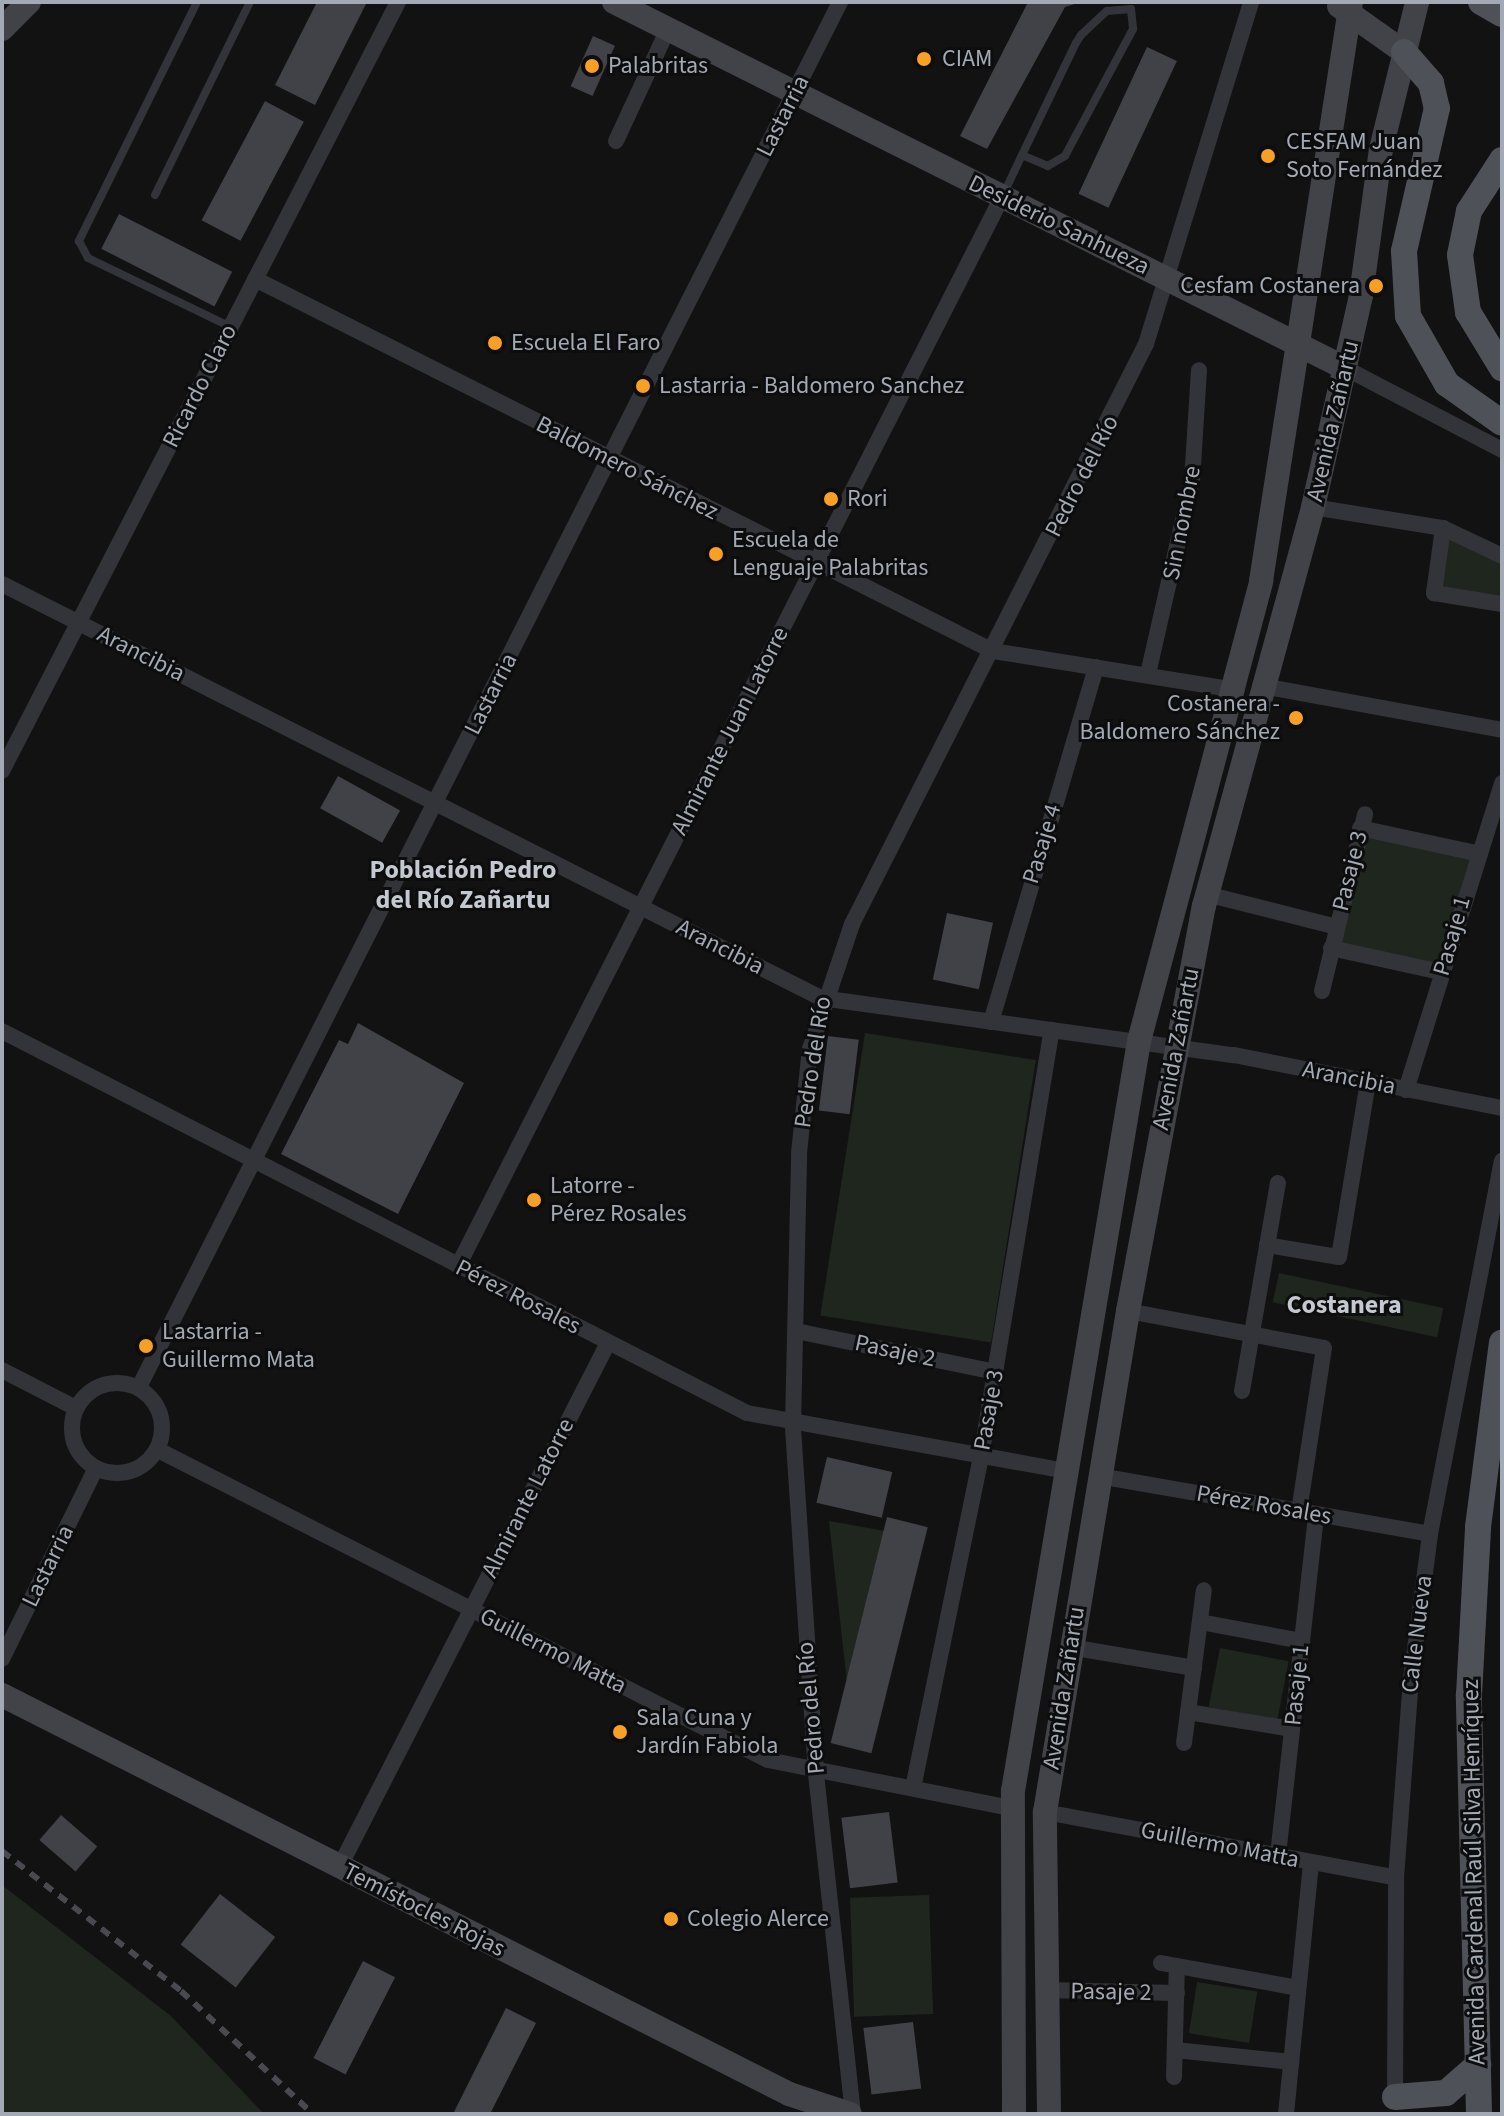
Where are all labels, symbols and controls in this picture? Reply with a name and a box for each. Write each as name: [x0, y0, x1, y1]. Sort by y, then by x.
place label: CIAM: [942, 45, 992, 73]
marker: CIAM: [913, 48, 935, 70]
place label: Palabritas: [608, 52, 708, 80]
marker: Palabritas: [583, 57, 601, 75]
street label: Lastarria: [750, 70, 816, 162]
place label: CESFAM Juan Soto Fernández: [1286, 128, 1443, 184]
marker: CESFAM Juan Soto Fernández: [1257, 145, 1279, 167]
street label: Desiderio Sanhueza: [964, 169, 1154, 281]
place label: Cesfam Costanera: [1180, 272, 1360, 300]
marker: Cesfam Costanera: [1367, 277, 1385, 295]
street label: Ricardo Claro: [157, 320, 243, 452]
place label: Escuela El Faro: [511, 329, 660, 357]
marker: Escuela El Faro: [486, 334, 504, 352]
street label: Avenida Zañartu: [1300, 338, 1366, 504]
place label: Lastarria - Baldomero Sanchez: [659, 372, 964, 400]
marker: Lastarria - Baldomero Sanchez: [634, 377, 652, 395]
street label: Baldomero Sánchez: [531, 410, 723, 526]
street label: Pedro del Río: [1039, 410, 1125, 542]
street label: Sin nombre: [1157, 463, 1207, 583]
place label: Rori: [847, 485, 888, 513]
marker: Rori: [822, 490, 840, 508]
place label: Escuela de Lenguaje Palabritas: [732, 526, 928, 582]
marker: Escuela de Lenguaje Palabritas: [707, 545, 725, 563]
street label: Arancibia: [93, 620, 189, 688]
street label: Almirante Juan Latorre: [665, 622, 795, 840]
street label: Lastarria: [458, 648, 524, 740]
place label: Costanera - Baldomero Sánchez: [1080, 690, 1280, 746]
marker: Costanera - Baldomero Sánchez: [1287, 709, 1305, 727]
street label: Pasaje 4: [1016, 801, 1068, 887]
street label: Pasaje 3: [1326, 828, 1374, 914]
district label: Población Pedro del Río Zañartu: [369, 854, 557, 916]
street label: Pasaje 1: [1427, 893, 1477, 979]
street label: Arancibia: [672, 913, 768, 981]
street label: Avenida Zañartu: [1146, 966, 1206, 1132]
street label: Pedro del Río: [788, 994, 838, 1130]
street label: Arancibia: [1300, 1055, 1398, 1101]
place label: Latorre - Pérez Rosales: [550, 1172, 687, 1228]
marker: Latorre - Pérez Rosales: [525, 1191, 543, 1209]
street label: Pérez Rosales: [451, 1253, 585, 1341]
district label: Costanera: [1286, 1289, 1402, 1321]
place label: Lastarria - Guillermo Mata: [162, 1318, 315, 1374]
street label: Pasaje 2: [852, 1328, 938, 1374]
marker: Lastarria - Guillermo Mata: [137, 1337, 155, 1355]
street label: Pasaje 3: [968, 1367, 1010, 1453]
street label: Almirante Latorre: [475, 1414, 581, 1582]
street label: Pérez Rosales: [1194, 1479, 1334, 1531]
street label: Lastarria: [16, 1520, 80, 1612]
street label: Calle Nueva: [1396, 1574, 1438, 1694]
street label: Guillermo Matta: [475, 1602, 631, 1700]
street label: Avenida Zañartu: [1037, 1605, 1091, 1771]
street label: Pedro del Río: [791, 1641, 831, 1775]
street label: Pasaje 1: [1278, 1643, 1316, 1727]
street label: Avenida Cardenal Raúl Silva Henríquez: [1456, 1679, 1492, 2065]
place label: Sala Cuna y Jardín Fabiola: [636, 1704, 778, 1760]
marker: Sala Cuna y Jardín Fabiola: [611, 1723, 629, 1741]
street label: Guillermo Matta: [1138, 1816, 1302, 1874]
street label: Temístocles Rojas: [338, 1857, 510, 1963]
place label: Colegio Alerce: [687, 1905, 829, 1933]
marker: Colegio Alerce: [662, 1910, 680, 1928]
street label: Pasaje 2: [1070, 1977, 1152, 2007]

